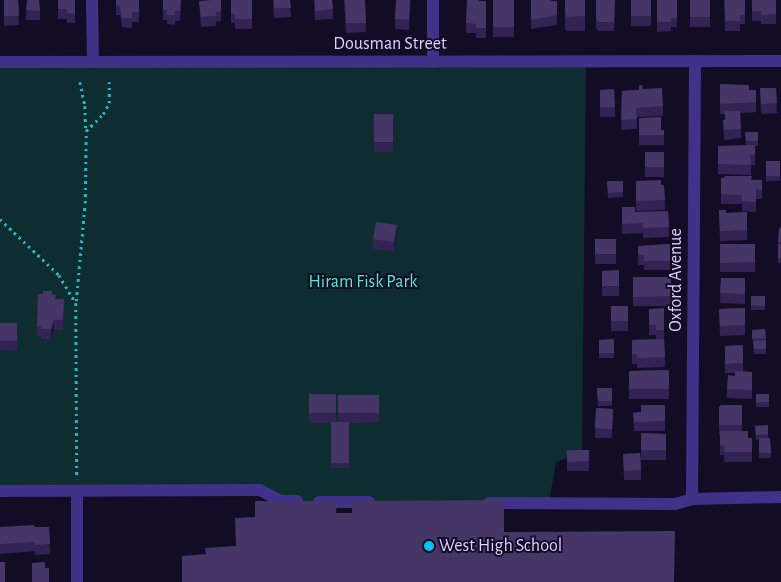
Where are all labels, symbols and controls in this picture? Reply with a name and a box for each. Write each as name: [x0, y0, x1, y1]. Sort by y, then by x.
street label: Dousman Street: [333, 33, 447, 55]
street label: Oxford Avenue: [665, 228, 687, 332]
park label: Hiram Fisk Park: [309, 271, 417, 293]
place label: West High School: [439, 535, 562, 557]
marker: West High School: [423, 540, 435, 552]

